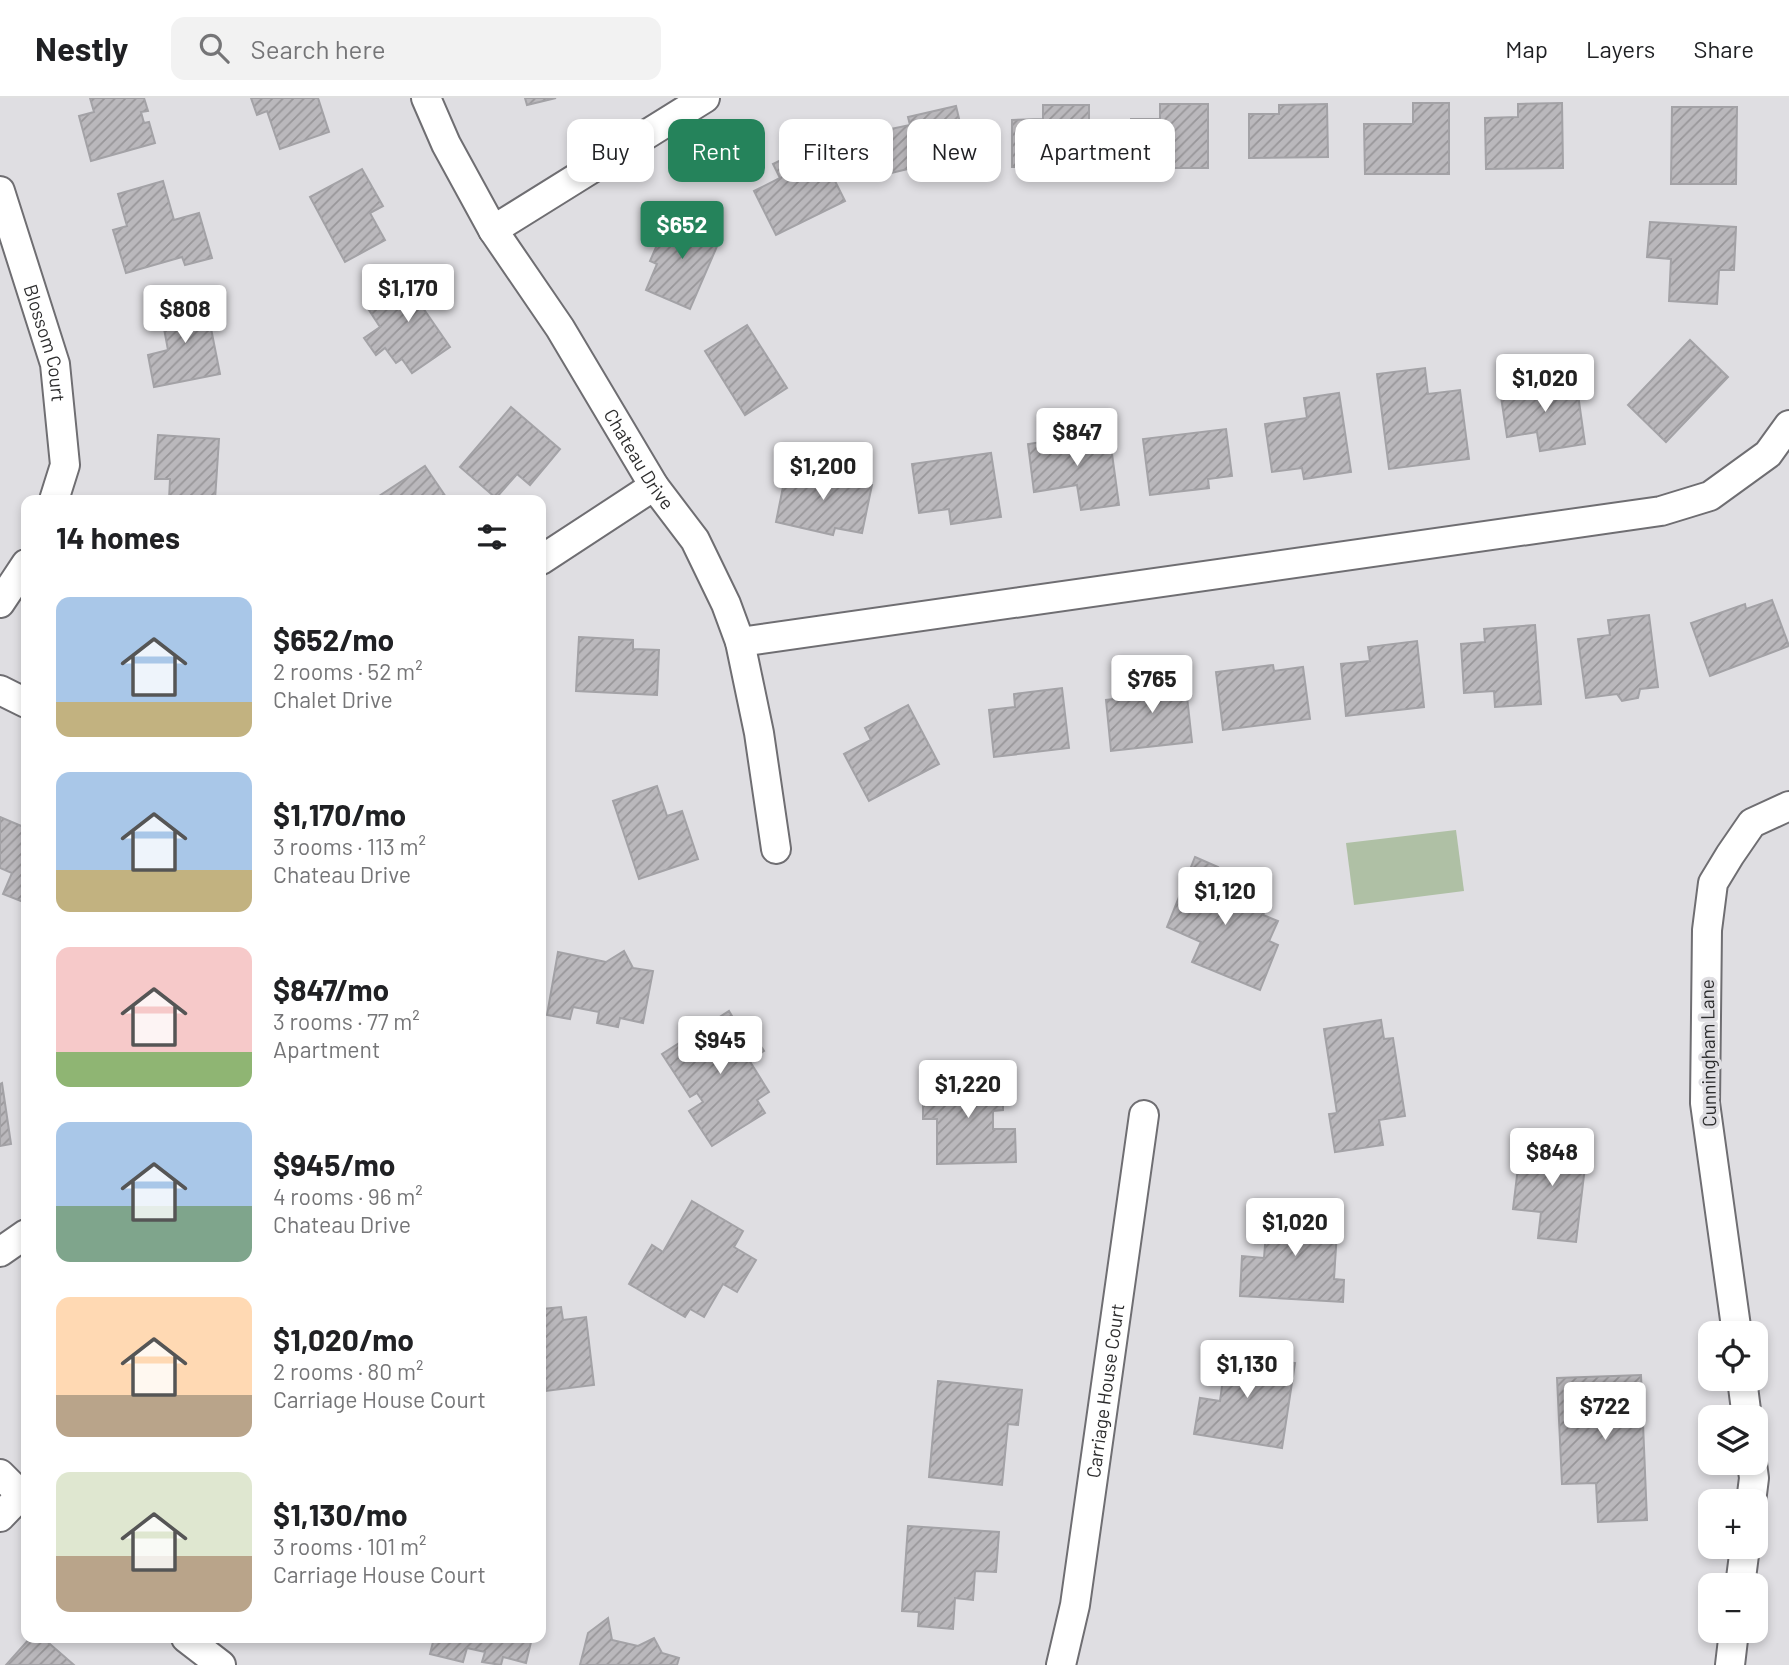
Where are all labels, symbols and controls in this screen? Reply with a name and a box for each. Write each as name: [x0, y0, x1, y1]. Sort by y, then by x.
search box: [171, 17, 661, 80]
text: Nestly: [35, 28, 129, 68]
icon: search: [195, 29, 233, 67]
text: Search here: [251, 33, 386, 64]
text: Map: [1505, 34, 1548, 63]
text: Layers: [1586, 34, 1655, 63]
text: Share: [1693, 34, 1754, 63]
chip: Buy: [567, 119, 654, 182]
chip: Rent: [668, 119, 765, 182]
chip: Filters: [779, 119, 893, 182]
chip: New: [907, 119, 1001, 182]
chip: Apartment: [1015, 119, 1175, 182]
pin: $652: [641, 202, 723, 261]
text: $652: [657, 210, 707, 238]
pin: $1,170: [351, 264, 465, 324]
text: $1,170: [378, 273, 438, 301]
street label: Blossom Court: [19, 281, 71, 403]
pin: $808: [144, 286, 226, 345]
text: $808: [159, 294, 211, 322]
pin: $1,020: [1488, 354, 1602, 414]
text: $1,020: [1512, 363, 1578, 391]
street label: Chateau Drive: [600, 404, 680, 514]
pin: $847: [1036, 408, 1118, 468]
text: $847: [1052, 417, 1102, 445]
pin: $1,200: [766, 442, 880, 502]
text: $1,200: [790, 451, 856, 479]
icon: filters: [473, 518, 511, 556]
text: 14 homes: [56, 519, 180, 555]
text: $652/mo: [273, 621, 394, 657]
icon: home: [112, 625, 196, 709]
pin: $765: [1111, 656, 1193, 715]
text: 2 rooms · 52 m²: [273, 657, 423, 685]
text: $765: [1127, 664, 1177, 692]
text: Chalet Drive: [273, 685, 393, 713]
text: $1,170/mo: [273, 796, 406, 832]
icon: home: [112, 800, 196, 884]
text: 3 rooms · 113 m²: [273, 832, 426, 860]
text: Chateau Drive: [273, 860, 411, 888]
pin: $1,120: [1168, 868, 1282, 927]
text: $1,120: [1194, 876, 1256, 904]
text: $847/mo: [273, 971, 389, 1007]
icon: home: [112, 975, 196, 1059]
street label: Cunningham Lane: [1695, 979, 1720, 1127]
text: 3 rooms · 77 m²: [273, 1007, 420, 1035]
pin: $945: [679, 1016, 761, 1076]
text: $945: [694, 1025, 746, 1053]
text: Apartment: [273, 1035, 380, 1063]
pin: $1,220: [911, 1060, 1025, 1120]
text: $1,220: [935, 1069, 1001, 1097]
pin: $848: [1511, 1128, 1593, 1188]
text: $848: [1526, 1137, 1578, 1165]
text: $945/mo: [273, 1146, 395, 1182]
icon: home: [112, 1150, 196, 1234]
text: 4 rooms · 96 m²: [273, 1182, 423, 1210]
pin: $1,020: [1238, 1198, 1352, 1258]
text: $1,020: [1262, 1207, 1328, 1235]
text: Chateau Drive: [273, 1210, 411, 1238]
street label: Carriage House Court: [1081, 1302, 1128, 1479]
text: $1,020/mo: [273, 1321, 414, 1357]
map controls: [1698, 1321, 1768, 1643]
button: locate: [1698, 1321, 1768, 1391]
icon: home: [112, 1325, 196, 1409]
pin: $1,130: [1190, 1340, 1304, 1400]
text: $1,130: [1216, 1349, 1278, 1377]
text: 2 rooms · 80 m²: [273, 1357, 423, 1385]
pin: $722: [1564, 1382, 1646, 1442]
text: Carriage House Court: [273, 1385, 486, 1413]
text: $722: [1580, 1391, 1630, 1419]
button: layers: [1698, 1405, 1768, 1475]
button: +: [1698, 1489, 1768, 1559]
text: $1,130/mo: [273, 1496, 408, 1532]
icon: home: [112, 1500, 196, 1584]
text: 3 rooms · 101 m²: [273, 1532, 426, 1560]
text: Carriage House Court: [273, 1560, 486, 1588]
button: −: [1698, 1573, 1768, 1643]

